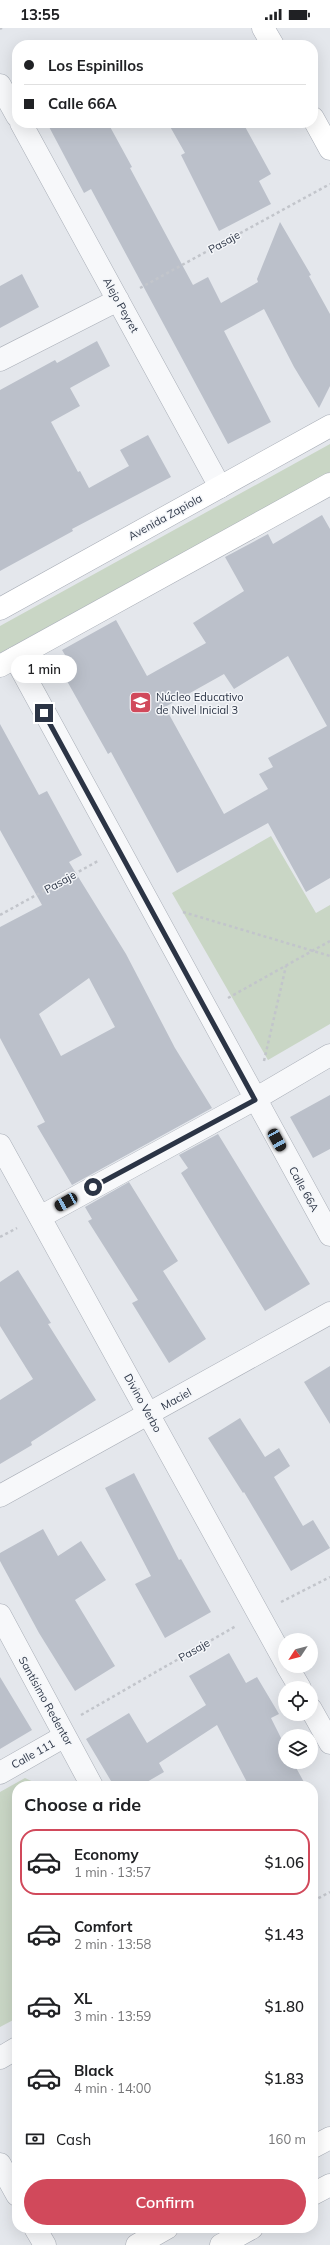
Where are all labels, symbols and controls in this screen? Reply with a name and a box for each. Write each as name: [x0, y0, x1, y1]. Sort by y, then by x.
text: 13:55: [20, 5, 60, 24]
text: Los Espinillos: [48, 56, 144, 75]
text: Calle 66A: [48, 94, 117, 113]
street label: Pasaje: [206, 228, 242, 256]
street label: Alejo Peyret: [100, 275, 142, 335]
street label: Avenida Zapiola: [126, 491, 204, 543]
callout: 1 min: [11, 655, 77, 683]
text: 1 min: [27, 661, 61, 677]
school or university icon: Núcleo Educativo de Nivel Inicial 3: [127, 690, 153, 716]
place label: Núcleo Educativo de Nivel Inicial 3: [156, 690, 244, 717]
route end: [35, 704, 53, 722]
street label: Pasaje: [42, 868, 78, 896]
car: [266, 1127, 288, 1153]
street label: Calle 66A: [286, 1164, 322, 1214]
route start: [84, 1178, 102, 1196]
car: [53, 1191, 79, 1213]
street label: Divino Verbo: [121, 1371, 165, 1435]
street label: Maciel: [158, 1385, 194, 1413]
north arrow: [278, 1633, 318, 1673]
map controls: [278, 1633, 318, 1769]
street label: Pasaje: [176, 1635, 212, 1665]
street label: Santísimo Redentor: [16, 1654, 76, 1748]
button: locate: [278, 1681, 318, 1721]
button: layers: [278, 1729, 318, 1769]
street label: Calle 111: [9, 1736, 57, 1772]
text: Choose a ride: [24, 1793, 141, 1816]
icon: car: [26, 1844, 62, 1880]
text: Economy: [74, 1845, 139, 1864]
text: $1.06: [264, 1853, 304, 1872]
text: 1 min · 13:57: [74, 1864, 151, 1880]
icon: car: [26, 1916, 62, 1952]
text: Comfort: [74, 1917, 132, 1936]
text: $1.43: [264, 1925, 304, 1944]
text: 2 min · 13:58: [74, 1936, 151, 1952]
icon: car: [26, 1988, 62, 2024]
text: XL: [74, 1989, 92, 2008]
text: $1.80: [264, 1997, 304, 2016]
text: 3 min · 13:59: [74, 2008, 151, 2024]
icon: car: [26, 2060, 62, 2096]
text: Black: [74, 2061, 113, 2080]
text: $1.83: [264, 2069, 304, 2088]
text: 4 min · 14:00: [74, 2080, 151, 2096]
icon: cash: [24, 2128, 46, 2150]
text: Cash: [56, 2130, 91, 2149]
text: 160 m: [268, 2131, 306, 2147]
button: Confirm: [24, 2179, 306, 2225]

